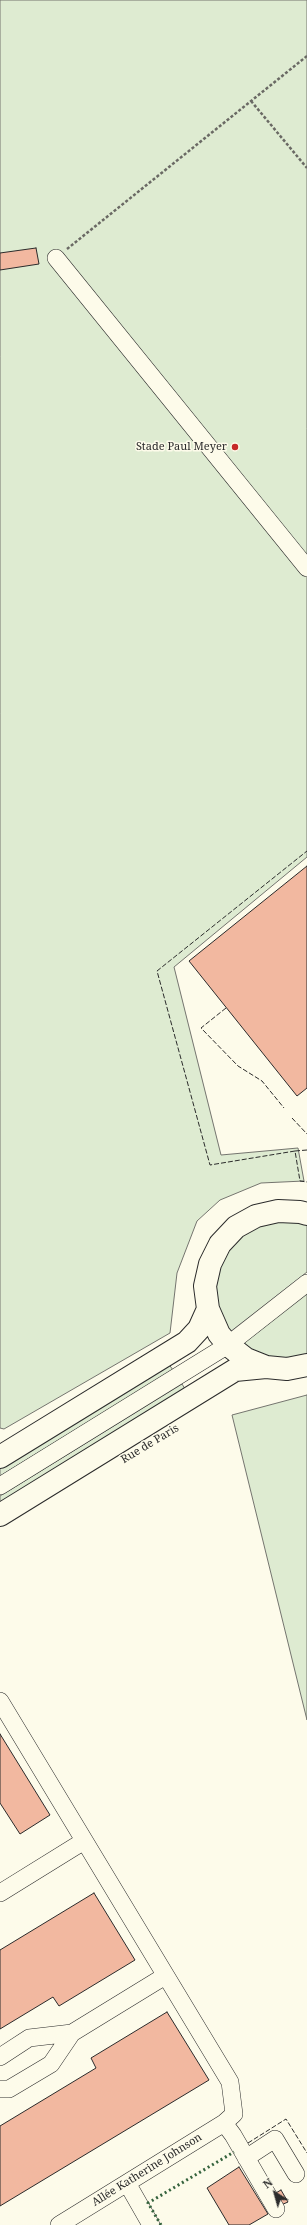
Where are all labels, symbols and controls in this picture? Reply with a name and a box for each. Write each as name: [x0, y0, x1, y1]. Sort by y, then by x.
place label: Stade Paul Meyer: [136, 440, 227, 454]
marker: Stade Paul Meyer: [230, 442, 240, 452]
street label: Rue de Paris: [119, 1422, 181, 1466]
street label: Allée Katherine Johnson: [90, 2131, 204, 2209]
north arrow: [255, 2173, 295, 2213]
text: N: [259, 2174, 275, 2192]

